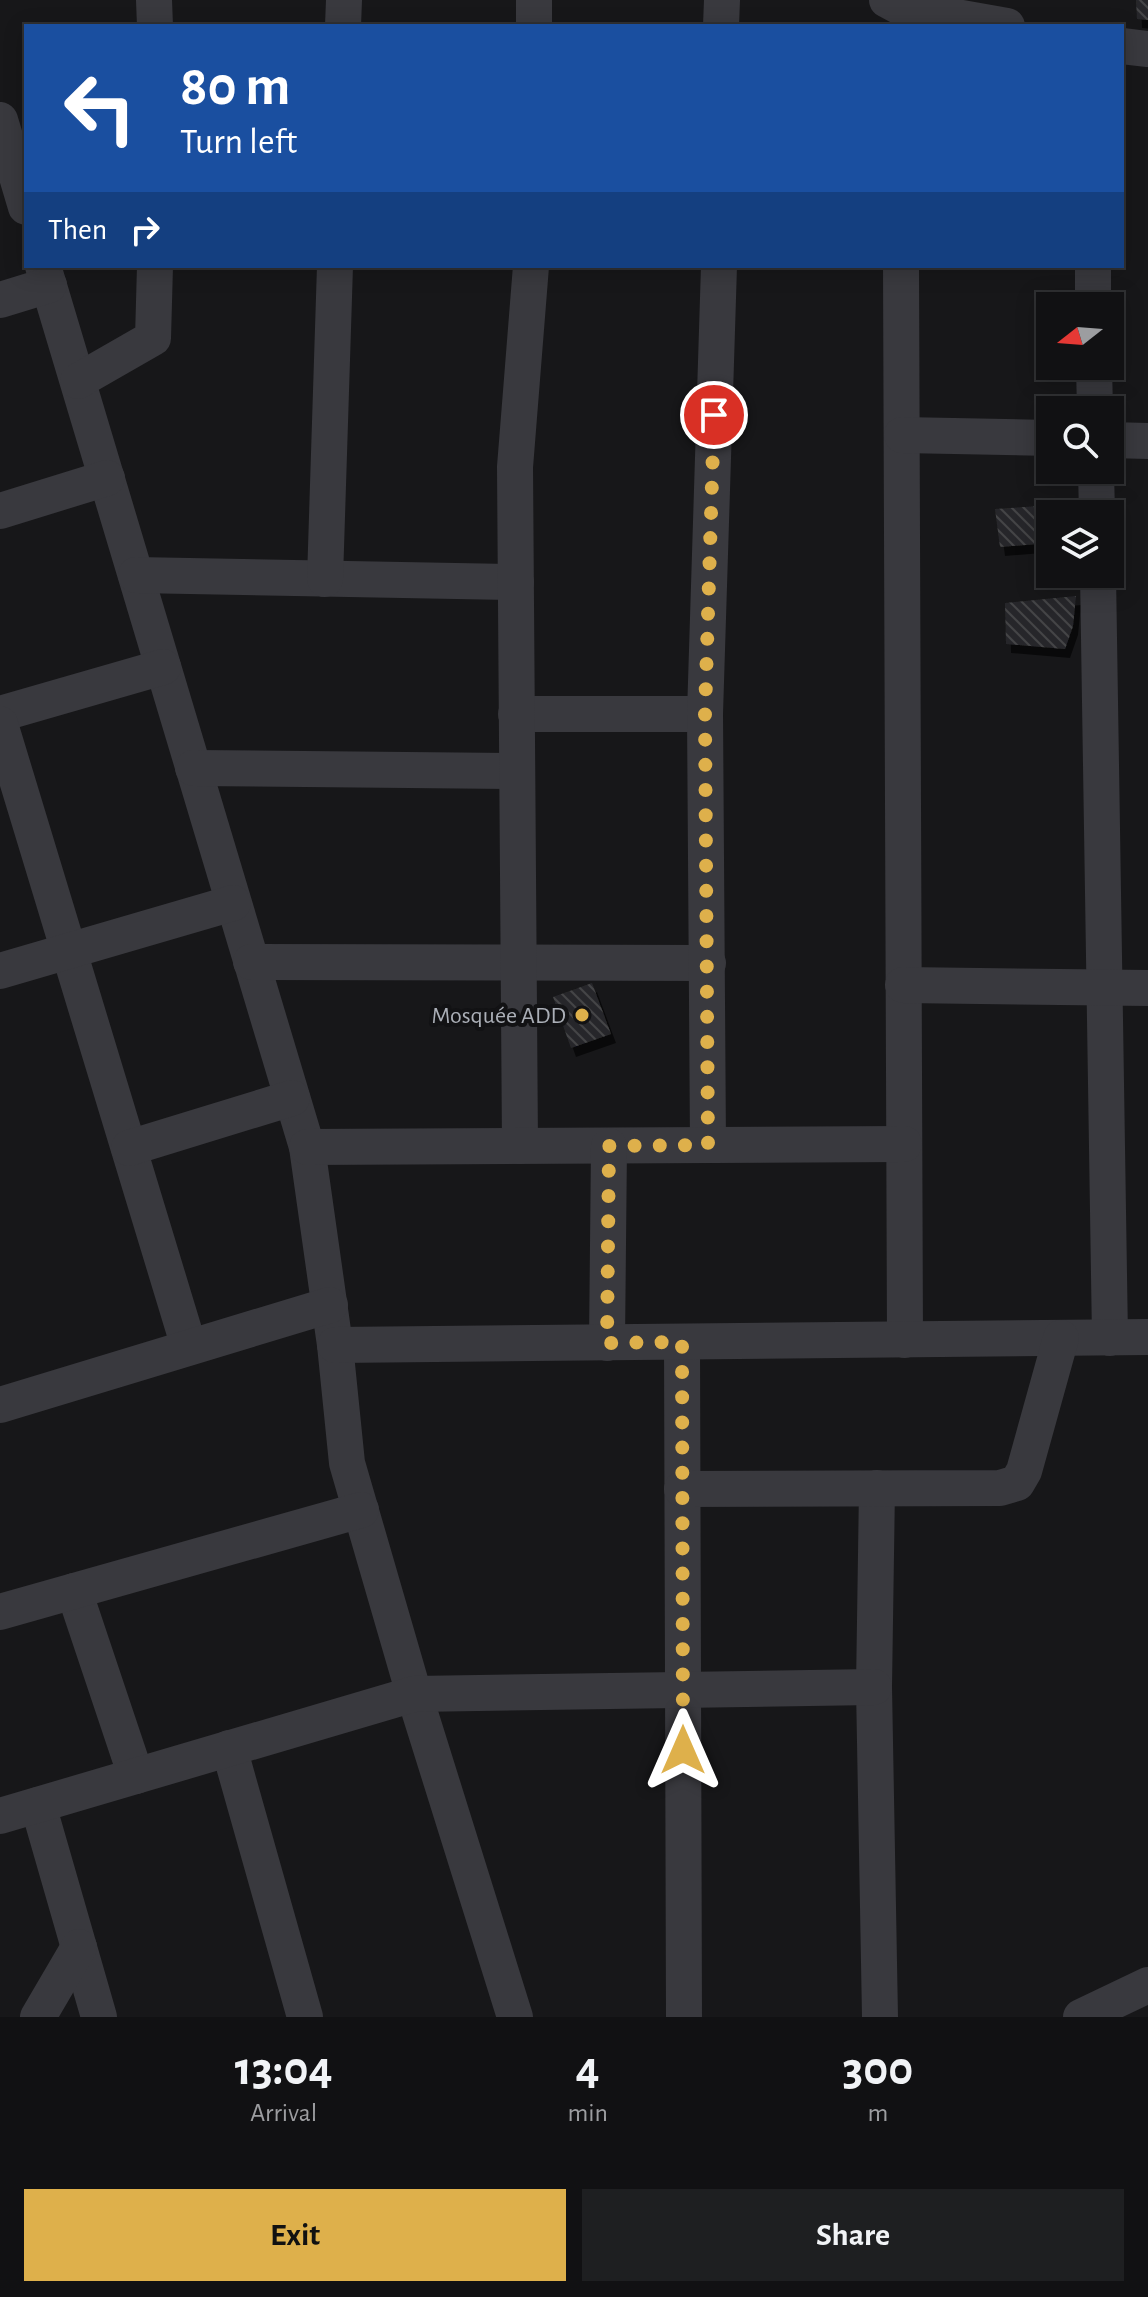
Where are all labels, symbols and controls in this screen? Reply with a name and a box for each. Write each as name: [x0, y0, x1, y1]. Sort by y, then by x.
icon: left: [48, 56, 152, 160]
text: 80 m: [180, 59, 290, 115]
text: Turn left: [180, 124, 297, 160]
icon: right: [123, 208, 167, 252]
text: Then: [48, 215, 107, 245]
north arrow: [1036, 292, 1124, 380]
map controls: [1036, 292, 1124, 588]
pin: [680, 381, 748, 449]
icon: arrive: [692, 393, 736, 437]
button: search: [1036, 396, 1124, 484]
button: layers: [1036, 500, 1124, 588]
place label: Mosquée ADD: [431, 1004, 566, 1028]
marker: Mosquée ADD: [573, 1006, 591, 1024]
position arrow: [641, 1708, 725, 1792]
text: 13:04: [235, 2046, 333, 2094]
text: 4: [576, 2046, 600, 2094]
text: 300: [843, 2046, 913, 2094]
text: Arrival: [250, 2100, 317, 2126]
text: min: [567, 2100, 608, 2126]
text: m: [868, 2100, 888, 2126]
button: Exit: [24, 2189, 566, 2281]
button: Share: [582, 2189, 1124, 2281]

